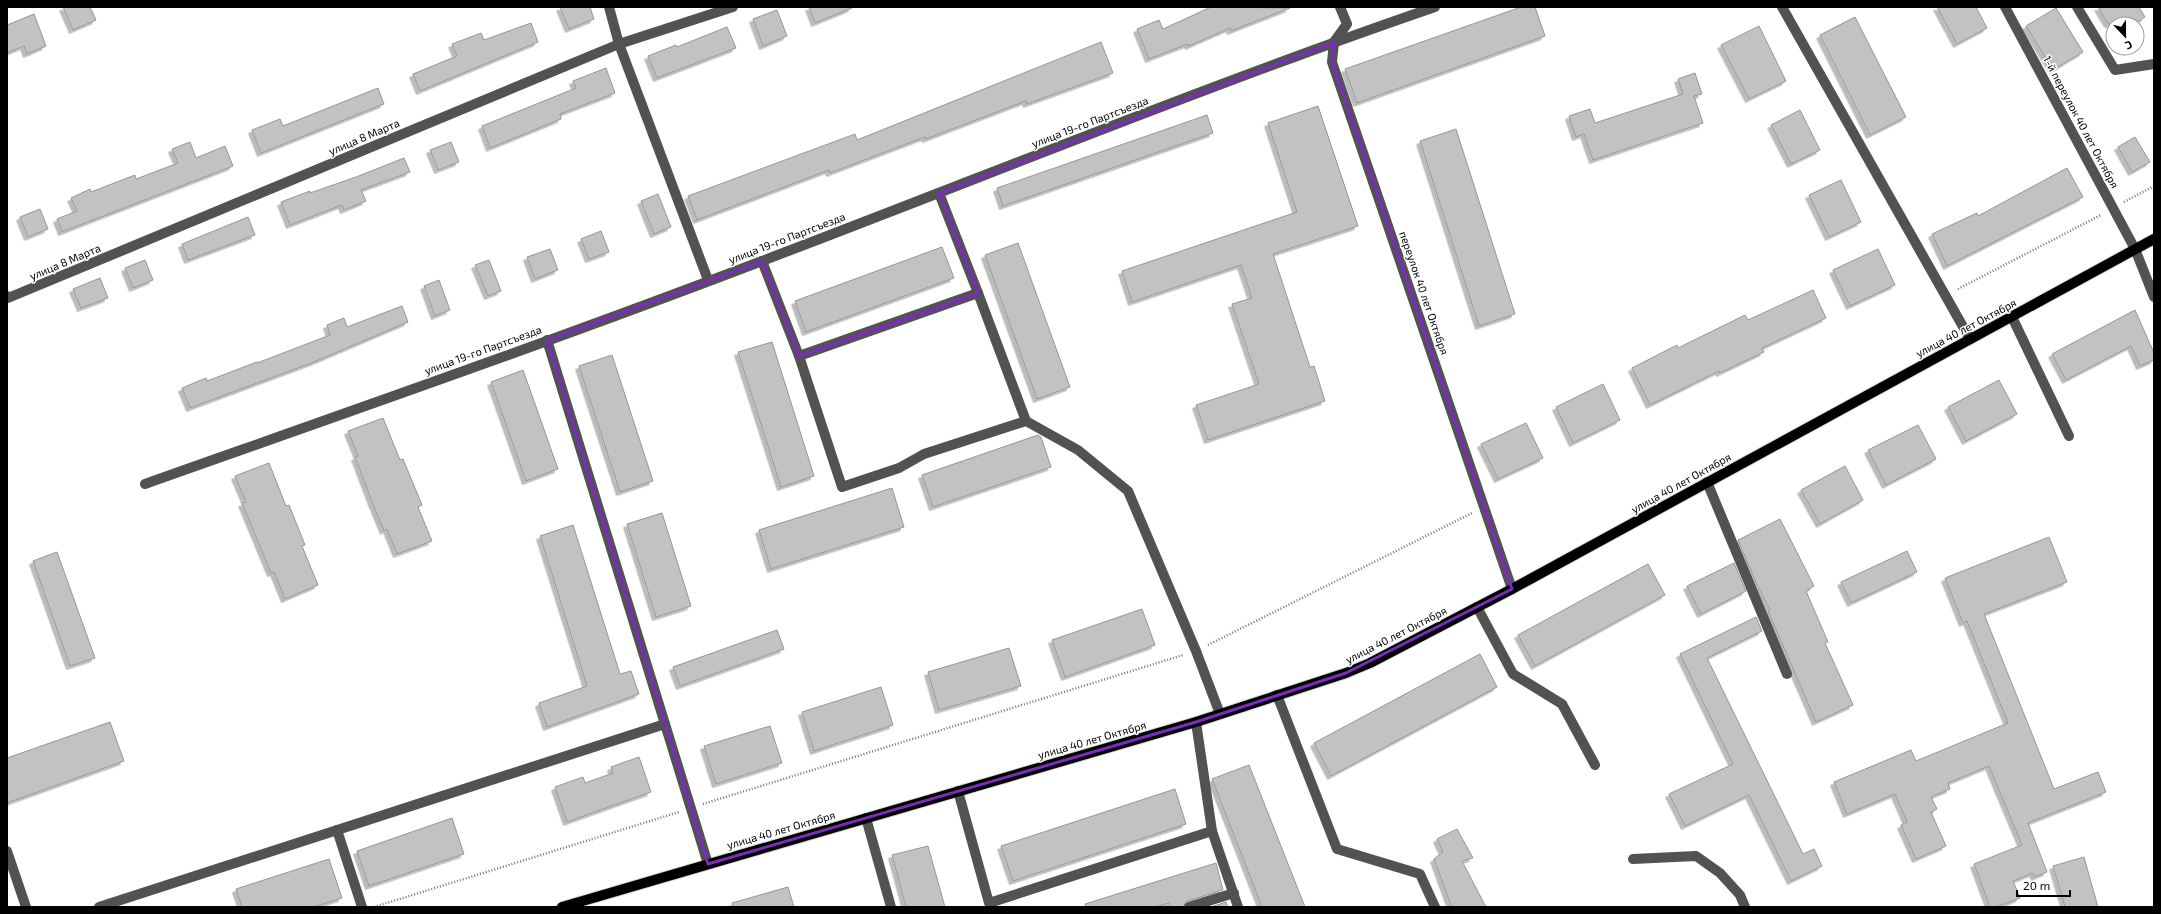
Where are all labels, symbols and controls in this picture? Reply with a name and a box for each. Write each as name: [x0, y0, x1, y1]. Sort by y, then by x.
north arrow: [2105, 16, 2145, 56]
text: С: [2123, 38, 2134, 53]
street label: 1-й переулок 40 лет Октября: [2040, 53, 2122, 191]
street label: улица 19-го Партсъезда: [1030, 93, 1150, 151]
street label: улица 8 Марта: [326, 116, 402, 158]
street label: улица 19-го Партсъезда: [727, 209, 847, 267]
street label: переулок 40 лет Октября: [1396, 229, 1452, 357]
street label: улица 8 Марта: [27, 241, 103, 283]
street label: улица 40 лет Октября: [1913, 296, 2019, 360]
street label: улица 19-го Партсъезда: [422, 322, 544, 378]
street label: улица 40 лет Октября: [1629, 450, 1733, 516]
street label: улица 40 лет Октября: [1343, 603, 1449, 667]
street label: улица 40 лет Октября: [1036, 718, 1148, 762]
street label: улица 40 лет Октября: [725, 808, 837, 852]
scale bar: [2017, 872, 2070, 898]
text: 20 m: [2023, 878, 2050, 892]

